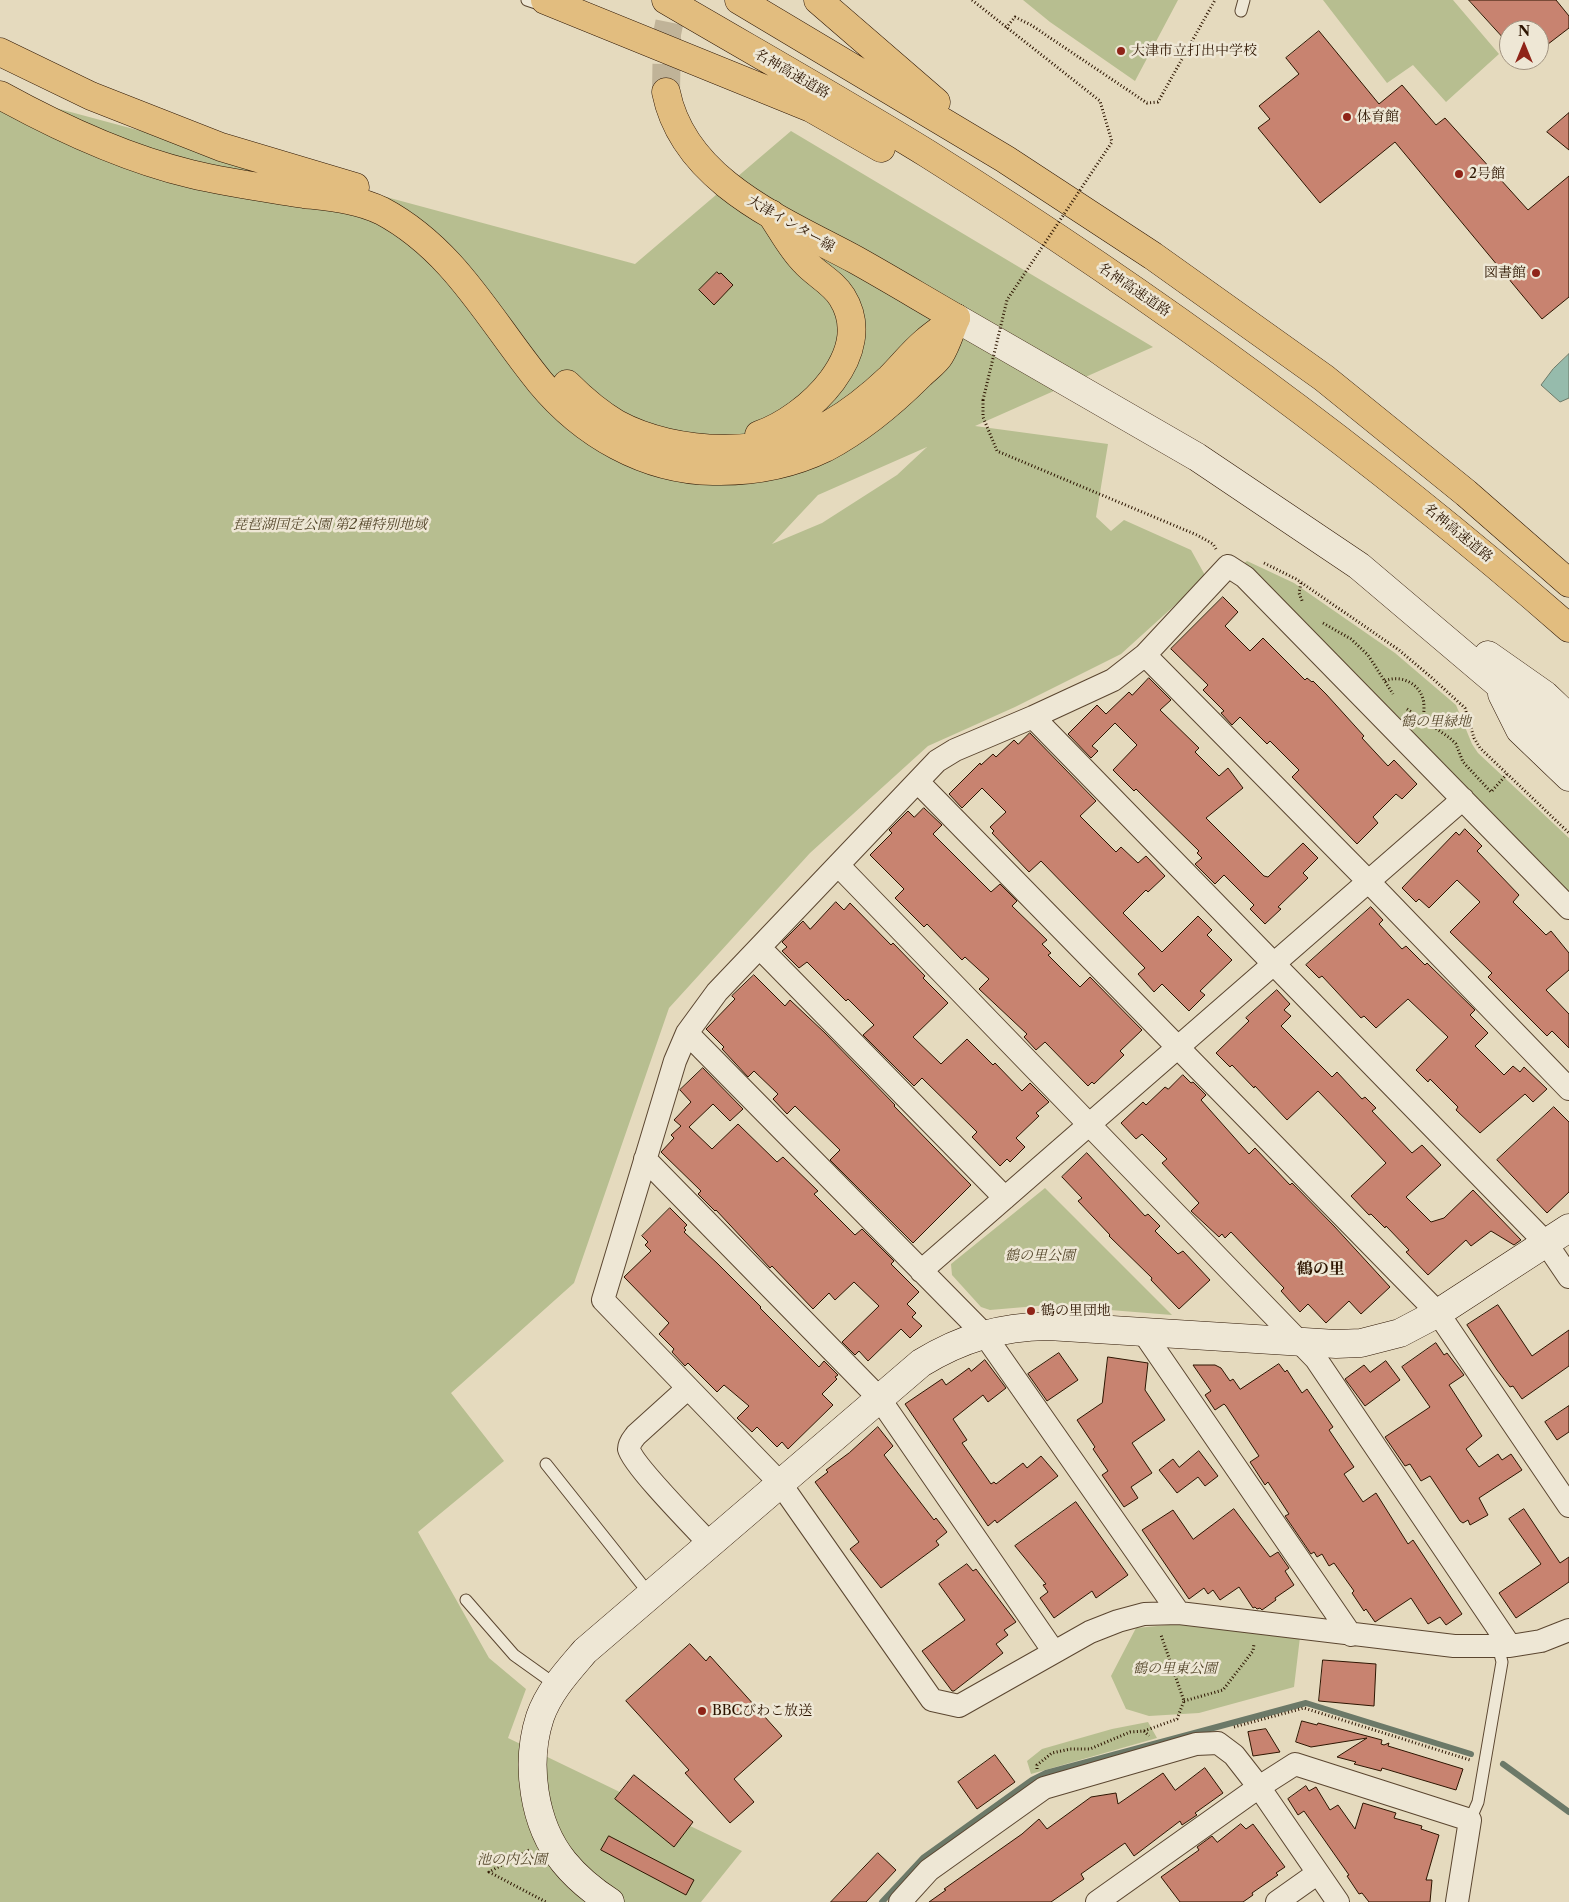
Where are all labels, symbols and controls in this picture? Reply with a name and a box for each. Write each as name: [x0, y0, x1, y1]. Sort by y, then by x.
north arrow: [1499, 20, 1549, 70]
text: N: [1518, 22, 1530, 40]
place label: 大津市立打出中学校: [1131, 43, 1257, 59]
marker: 大津市立打出中学校: [1115, 45, 1127, 57]
street label: 名神高速道路: [751, 46, 833, 102]
place label: 体育館: [1357, 109, 1399, 125]
marker: 体育館: [1341, 111, 1353, 123]
place label: 2号館: [1469, 166, 1505, 182]
marker: 2号館: [1453, 168, 1465, 180]
street label: 大津インター線: [744, 192, 838, 256]
street label: 名神高速道路: [1094, 260, 1174, 320]
place label: 図書館: [1484, 265, 1526, 281]
marker: 図書館: [1530, 267, 1542, 279]
street label: 名神高速道路: [1420, 500, 1496, 566]
park label: 琵琶湖国定公園 第2種特別地域: [233, 517, 427, 533]
park label: 鶴の里緑地: [1401, 714, 1471, 730]
park label: 鶴の里公園: [1005, 1248, 1075, 1264]
district label: 鶴の里: [1297, 1259, 1345, 1279]
place label: 鶴の里団地: [1041, 1303, 1111, 1319]
marker: 鶴の里団地: [1025, 1305, 1037, 1317]
park label: 鶴の里東公園: [1133, 1661, 1217, 1677]
place label: BBCびわこ放送: [712, 1703, 812, 1719]
marker: BBCびわこ放送: [696, 1705, 708, 1717]
park label: 池の内公園: [477, 1852, 547, 1868]

